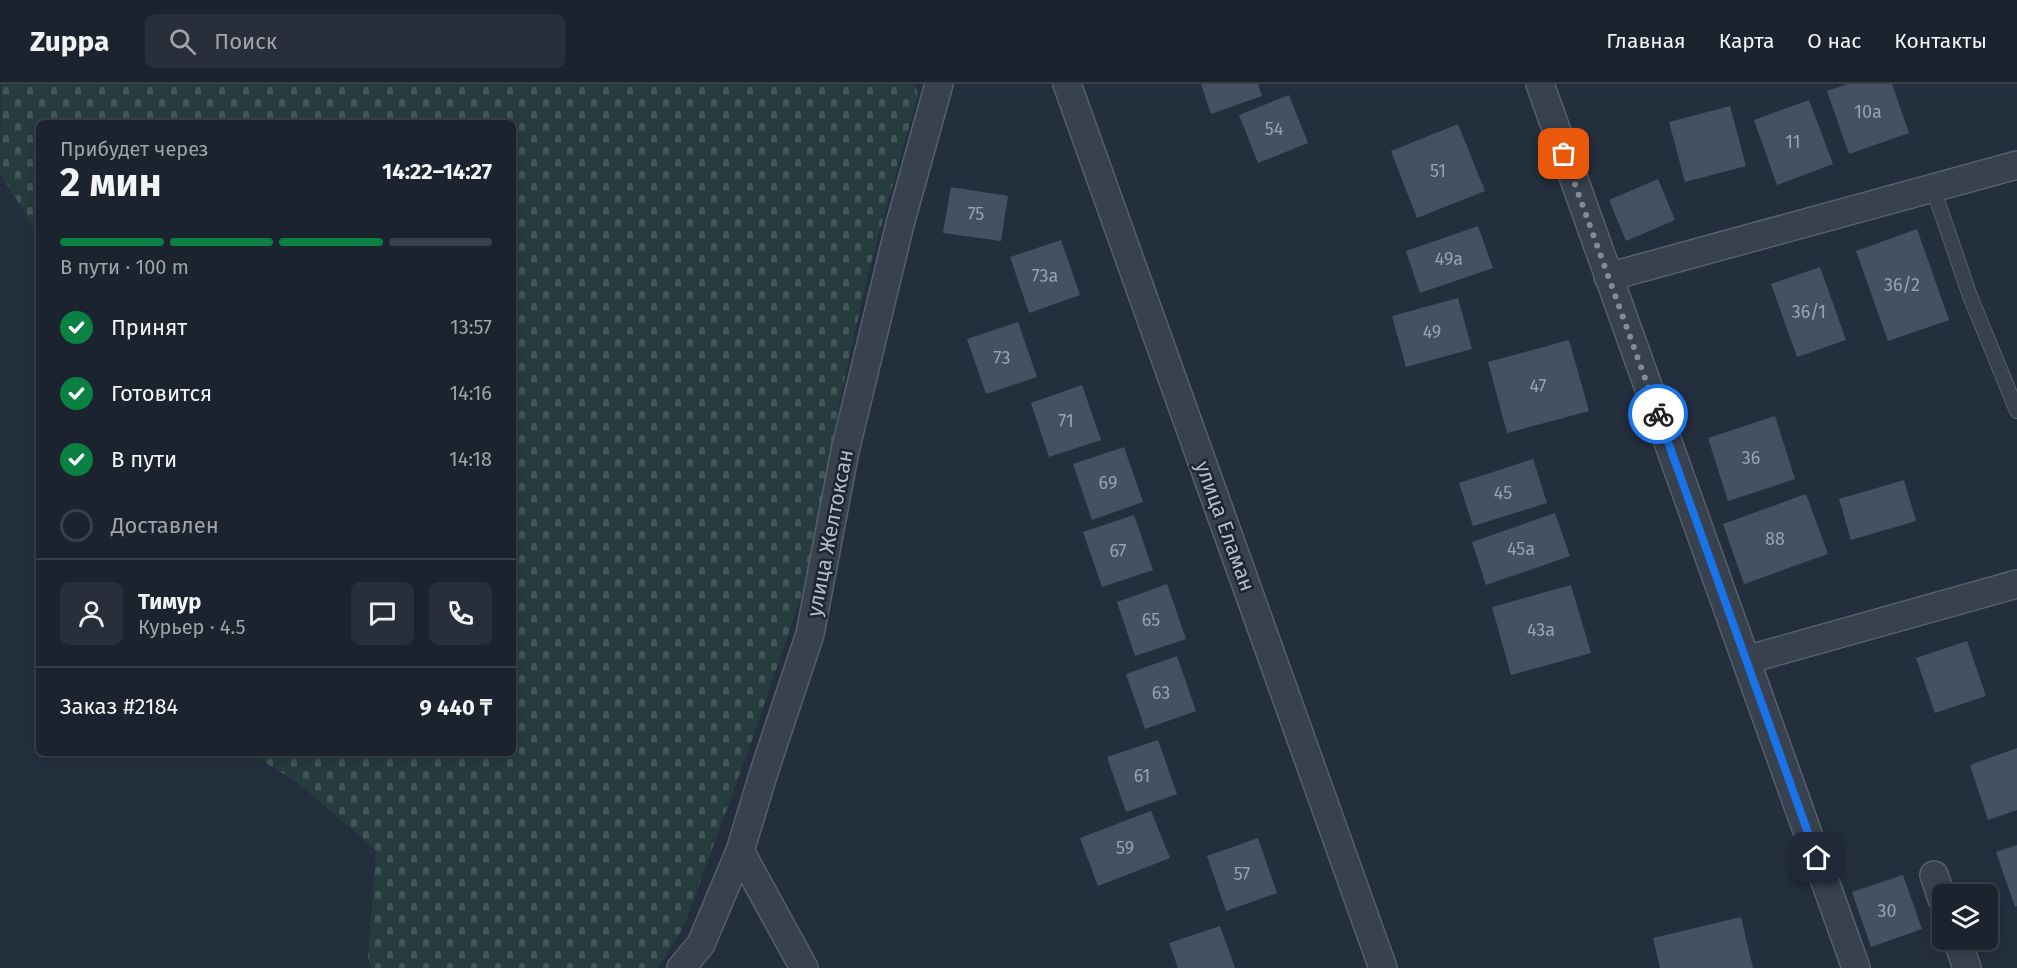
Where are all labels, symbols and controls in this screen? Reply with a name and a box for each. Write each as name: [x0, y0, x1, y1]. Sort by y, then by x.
search box: [145, 14, 565, 68]
text: Zuppa: [30, 25, 109, 58]
icon: search: [166, 25, 199, 58]
text: Поиск: [214, 28, 277, 55]
text: Главная: [1606, 28, 1686, 54]
text: Карта: [1719, 28, 1774, 54]
text: О нас: [1807, 28, 1861, 54]
text: Контакты: [1894, 28, 1987, 54]
house number: 10а: [1854, 101, 1882, 123]
house number: 54: [1265, 118, 1284, 140]
pin: [1538, 128, 1589, 179]
house number: 11: [1785, 131, 1801, 153]
text: Прибудет через: [60, 137, 209, 161]
icon: bag: [1547, 137, 1580, 170]
text: 14:22–14:27: [382, 158, 492, 185]
text: 2 мин: [60, 160, 162, 206]
house number: 51: [1430, 160, 1446, 182]
house number: 75: [968, 203, 984, 225]
house number: 49а: [1435, 248, 1463, 270]
text: В пути · 100 m: [60, 255, 189, 279]
house number: 73а: [1032, 265, 1058, 287]
house number: 36/2: [1884, 274, 1920, 296]
house number: 36/1: [1792, 301, 1826, 323]
icon: check: [60, 311, 93, 344]
text: Принят: [111, 314, 187, 341]
text: 13:57: [450, 315, 492, 339]
house number: 49: [1423, 321, 1441, 343]
house number: 73: [994, 347, 1010, 369]
house number: 47: [1529, 375, 1547, 397]
icon: check: [60, 377, 93, 410]
text: Готовится: [111, 380, 212, 407]
text: 14:16: [449, 381, 492, 405]
courier: [1628, 384, 1688, 444]
icon: bike: [1642, 398, 1675, 431]
house number: 71: [1058, 410, 1074, 432]
icon: check: [60, 443, 93, 476]
text: В пути: [111, 446, 177, 473]
text: 14:18: [449, 447, 492, 471]
street label: улица Желтоксан: [801, 447, 859, 619]
house number: 36: [1742, 447, 1760, 469]
street label: улица Еламан: [1189, 457, 1261, 595]
house number: 69: [1099, 472, 1117, 494]
house number: 45: [1494, 482, 1512, 504]
text: Доставлен: [111, 512, 219, 539]
house number: 88: [1765, 528, 1785, 550]
house number: 45а: [1507, 538, 1535, 560]
house number: 67: [1109, 540, 1127, 562]
button: person: [60, 582, 123, 645]
button: chat: [351, 582, 414, 645]
button: phone: [429, 582, 492, 645]
text: Тимур: [138, 588, 201, 615]
house number: 65: [1142, 609, 1160, 631]
text: Курьер · 4.5: [138, 615, 245, 639]
house number: 43а: [1527, 619, 1555, 641]
house number: 63: [1152, 682, 1170, 704]
text: Заказ #2184: [60, 693, 178, 720]
text: 9 440 ₸: [420, 694, 492, 721]
house number: 61: [1134, 765, 1150, 787]
pin: [1791, 832, 1842, 883]
house number: 59: [1116, 837, 1134, 859]
icon: home: [1800, 841, 1833, 874]
house number: 57: [1234, 863, 1250, 885]
map controls: [1932, 884, 1998, 950]
button: layers: [1932, 884, 1998, 950]
house number: 30: [1877, 900, 1897, 922]

